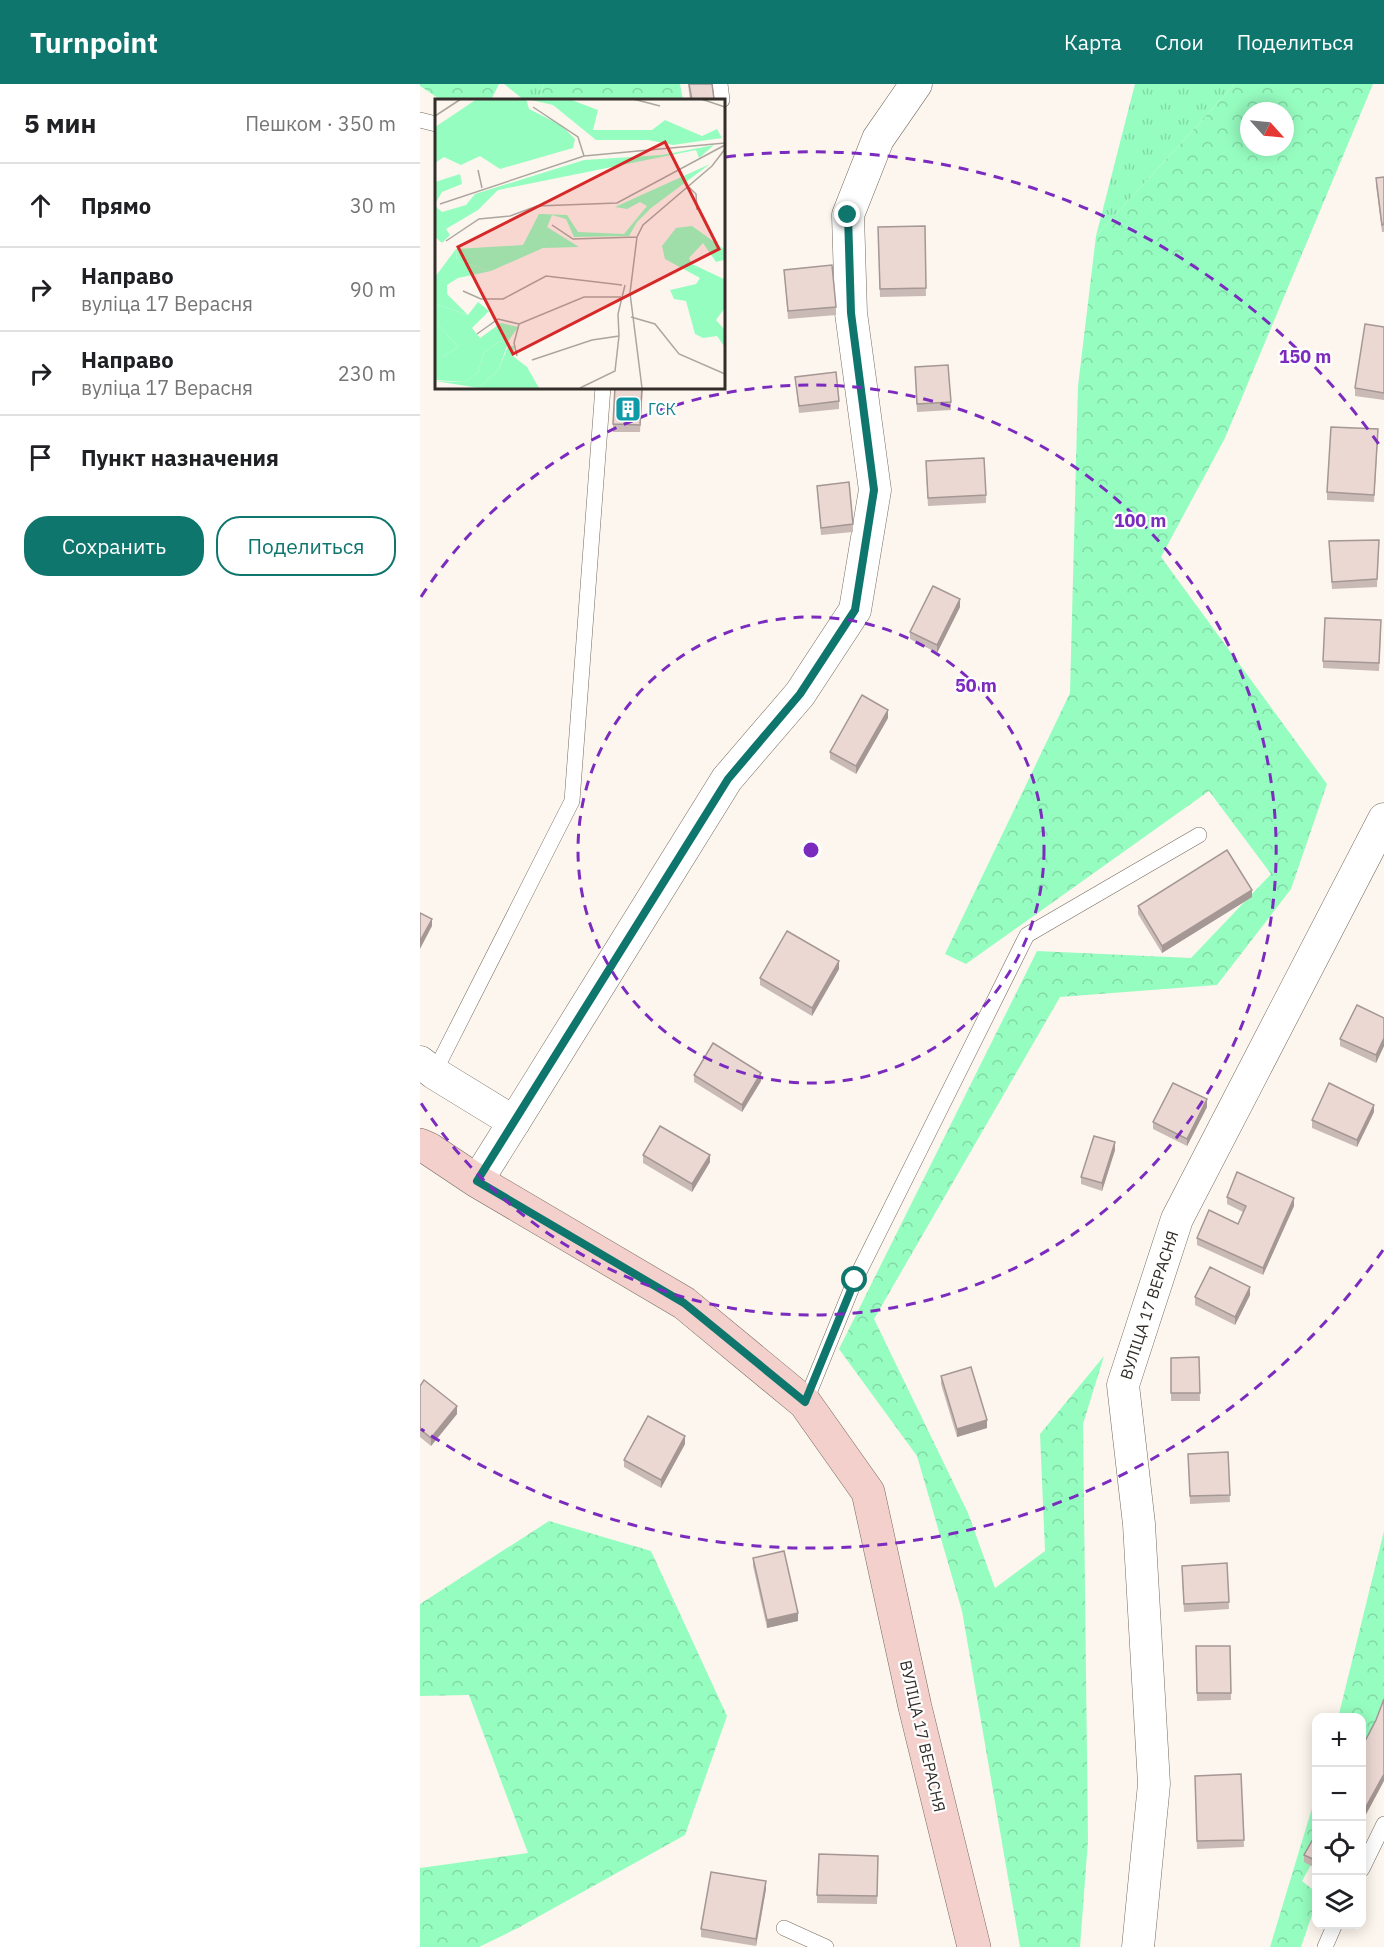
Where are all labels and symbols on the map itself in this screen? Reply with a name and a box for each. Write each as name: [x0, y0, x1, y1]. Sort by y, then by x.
inset map: [435, 99, 724, 388]
north arrow: [1240, 102, 1294, 156]
route end: [834, 201, 860, 227]
text: 150 m: [1279, 345, 1331, 368]
building icon: ГСК: [613, 394, 643, 424]
place label: ГСК: [648, 399, 676, 419]
text: 100 m: [1114, 509, 1166, 532]
text: 50 m: [955, 674, 997, 697]
centre of rings: [801, 840, 821, 860]
street label: ВУЛІЦА 17 ВЕРАСНЯ: [1116, 1228, 1182, 1382]
route start: [841, 1266, 867, 1292]
street label: ВУЛІЦА 17 ВЕРАСНЯ: [896, 1658, 950, 1814]

